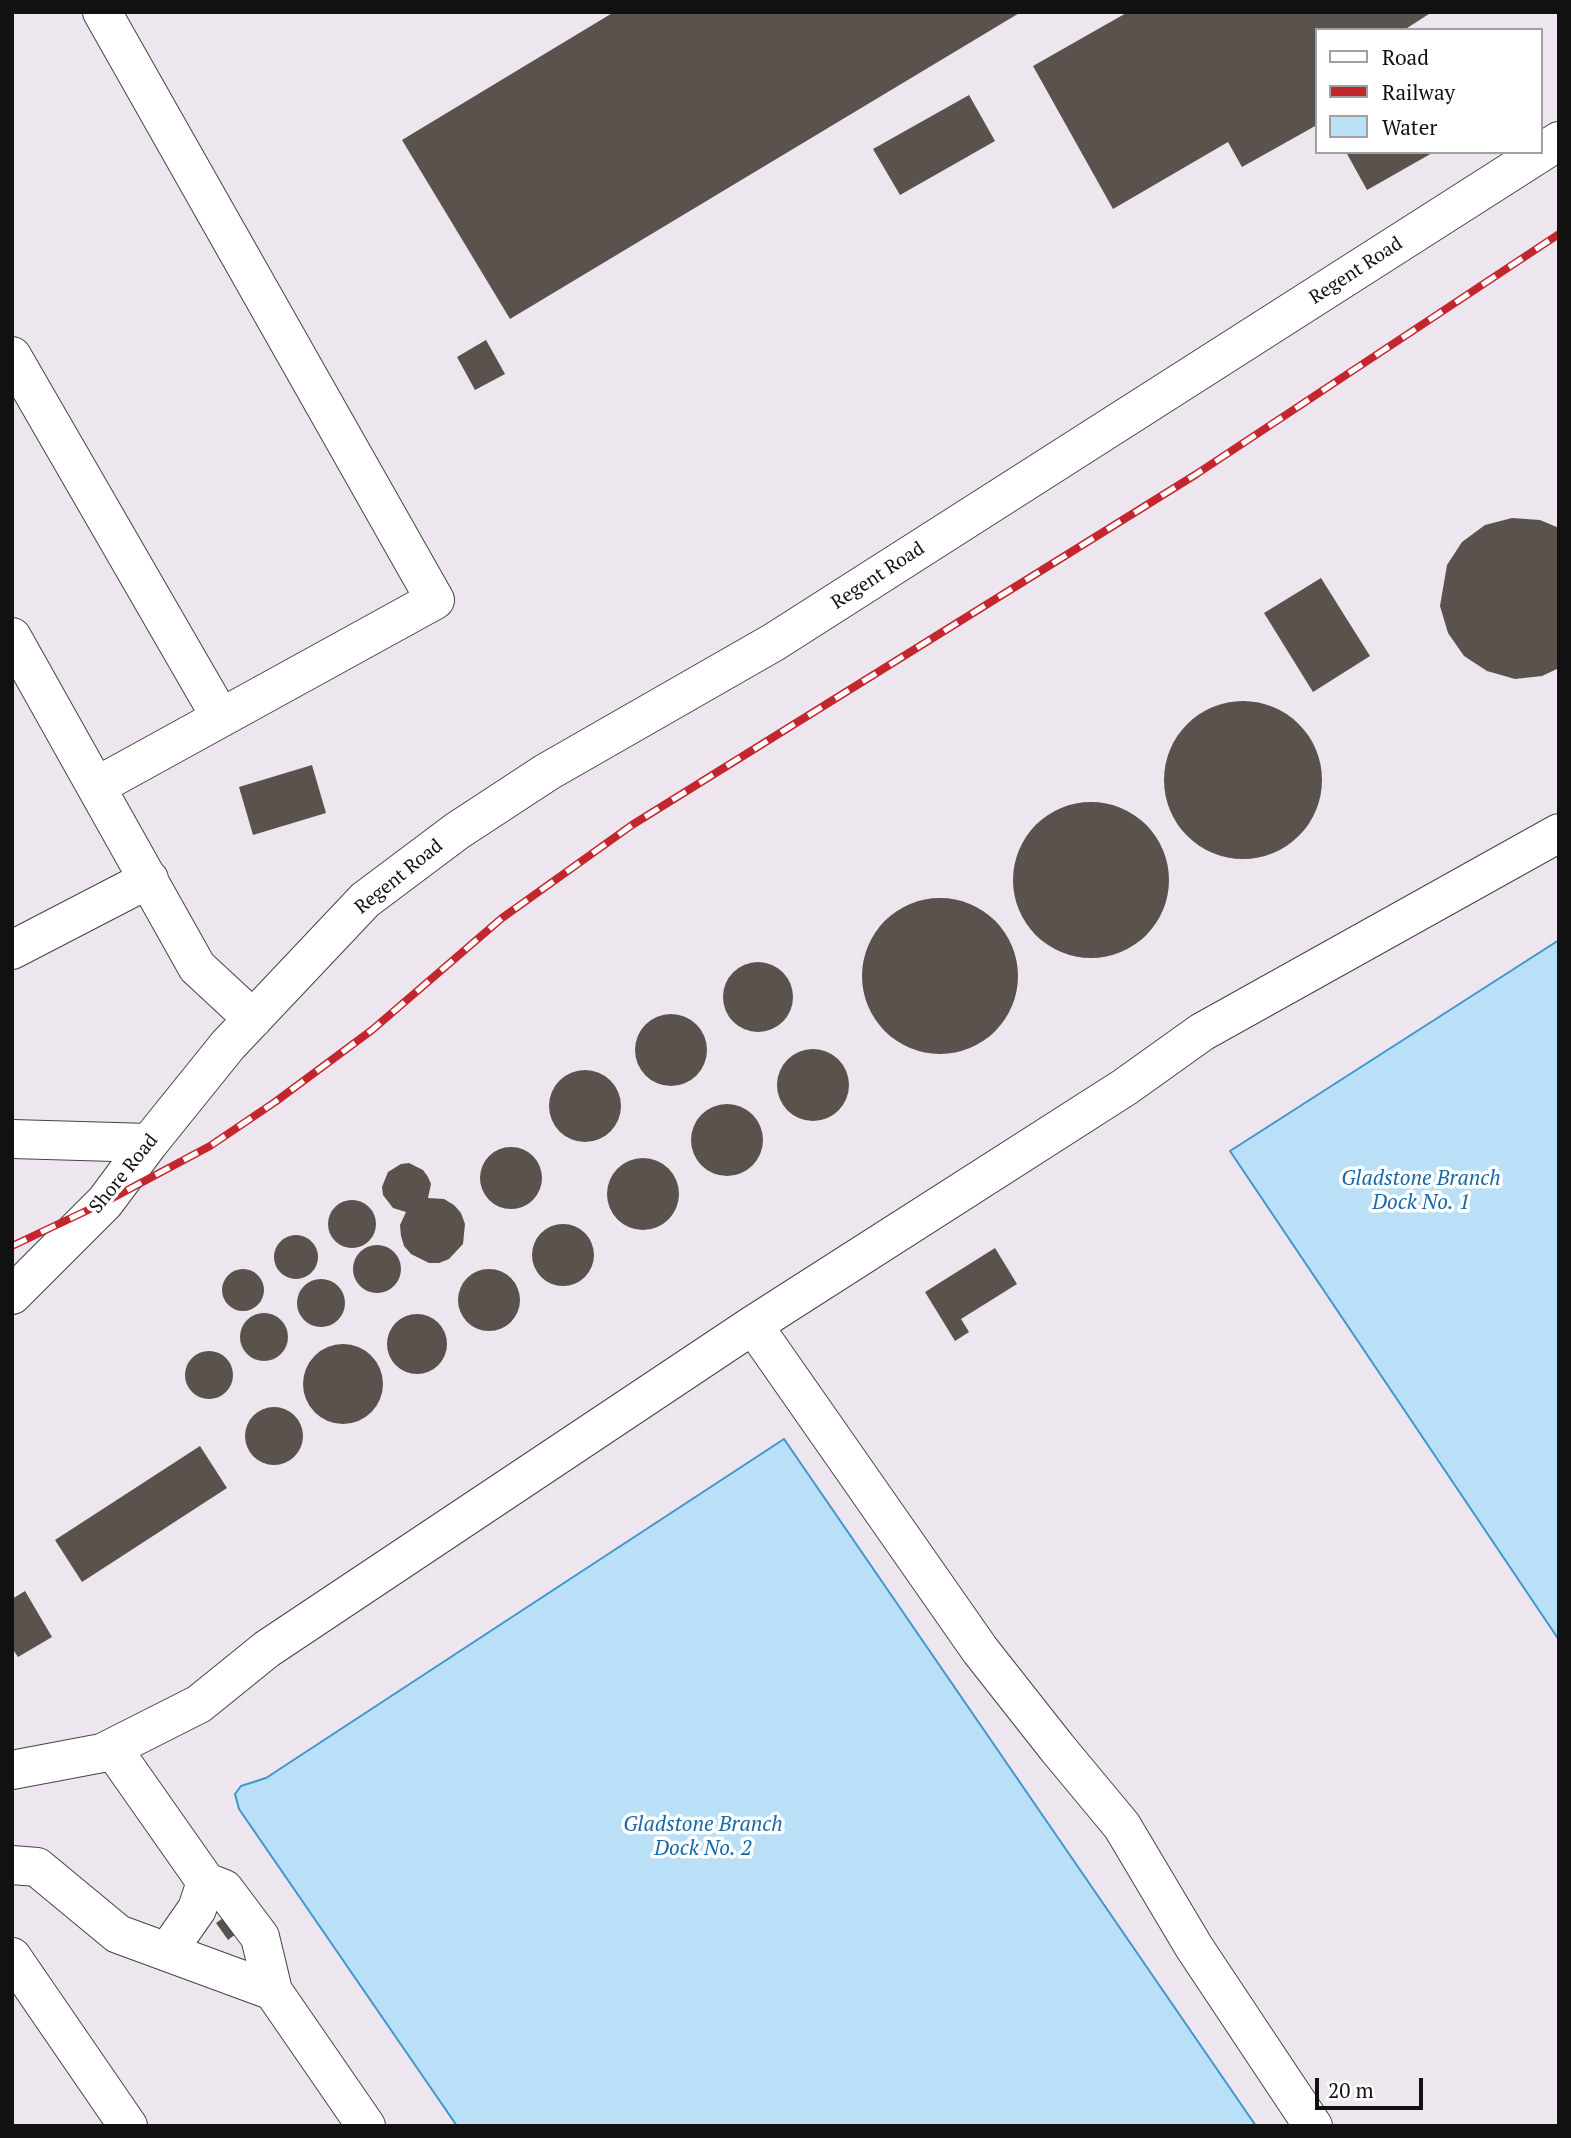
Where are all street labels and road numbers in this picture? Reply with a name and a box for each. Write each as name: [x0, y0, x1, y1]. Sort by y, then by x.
street label: Regent Road: [1305, 233, 1407, 309]
street label: Regent Road: [827, 538, 929, 614]
street label: Regent Road: [351, 835, 447, 919]
street label: Shore Road: [85, 1130, 163, 1218]

